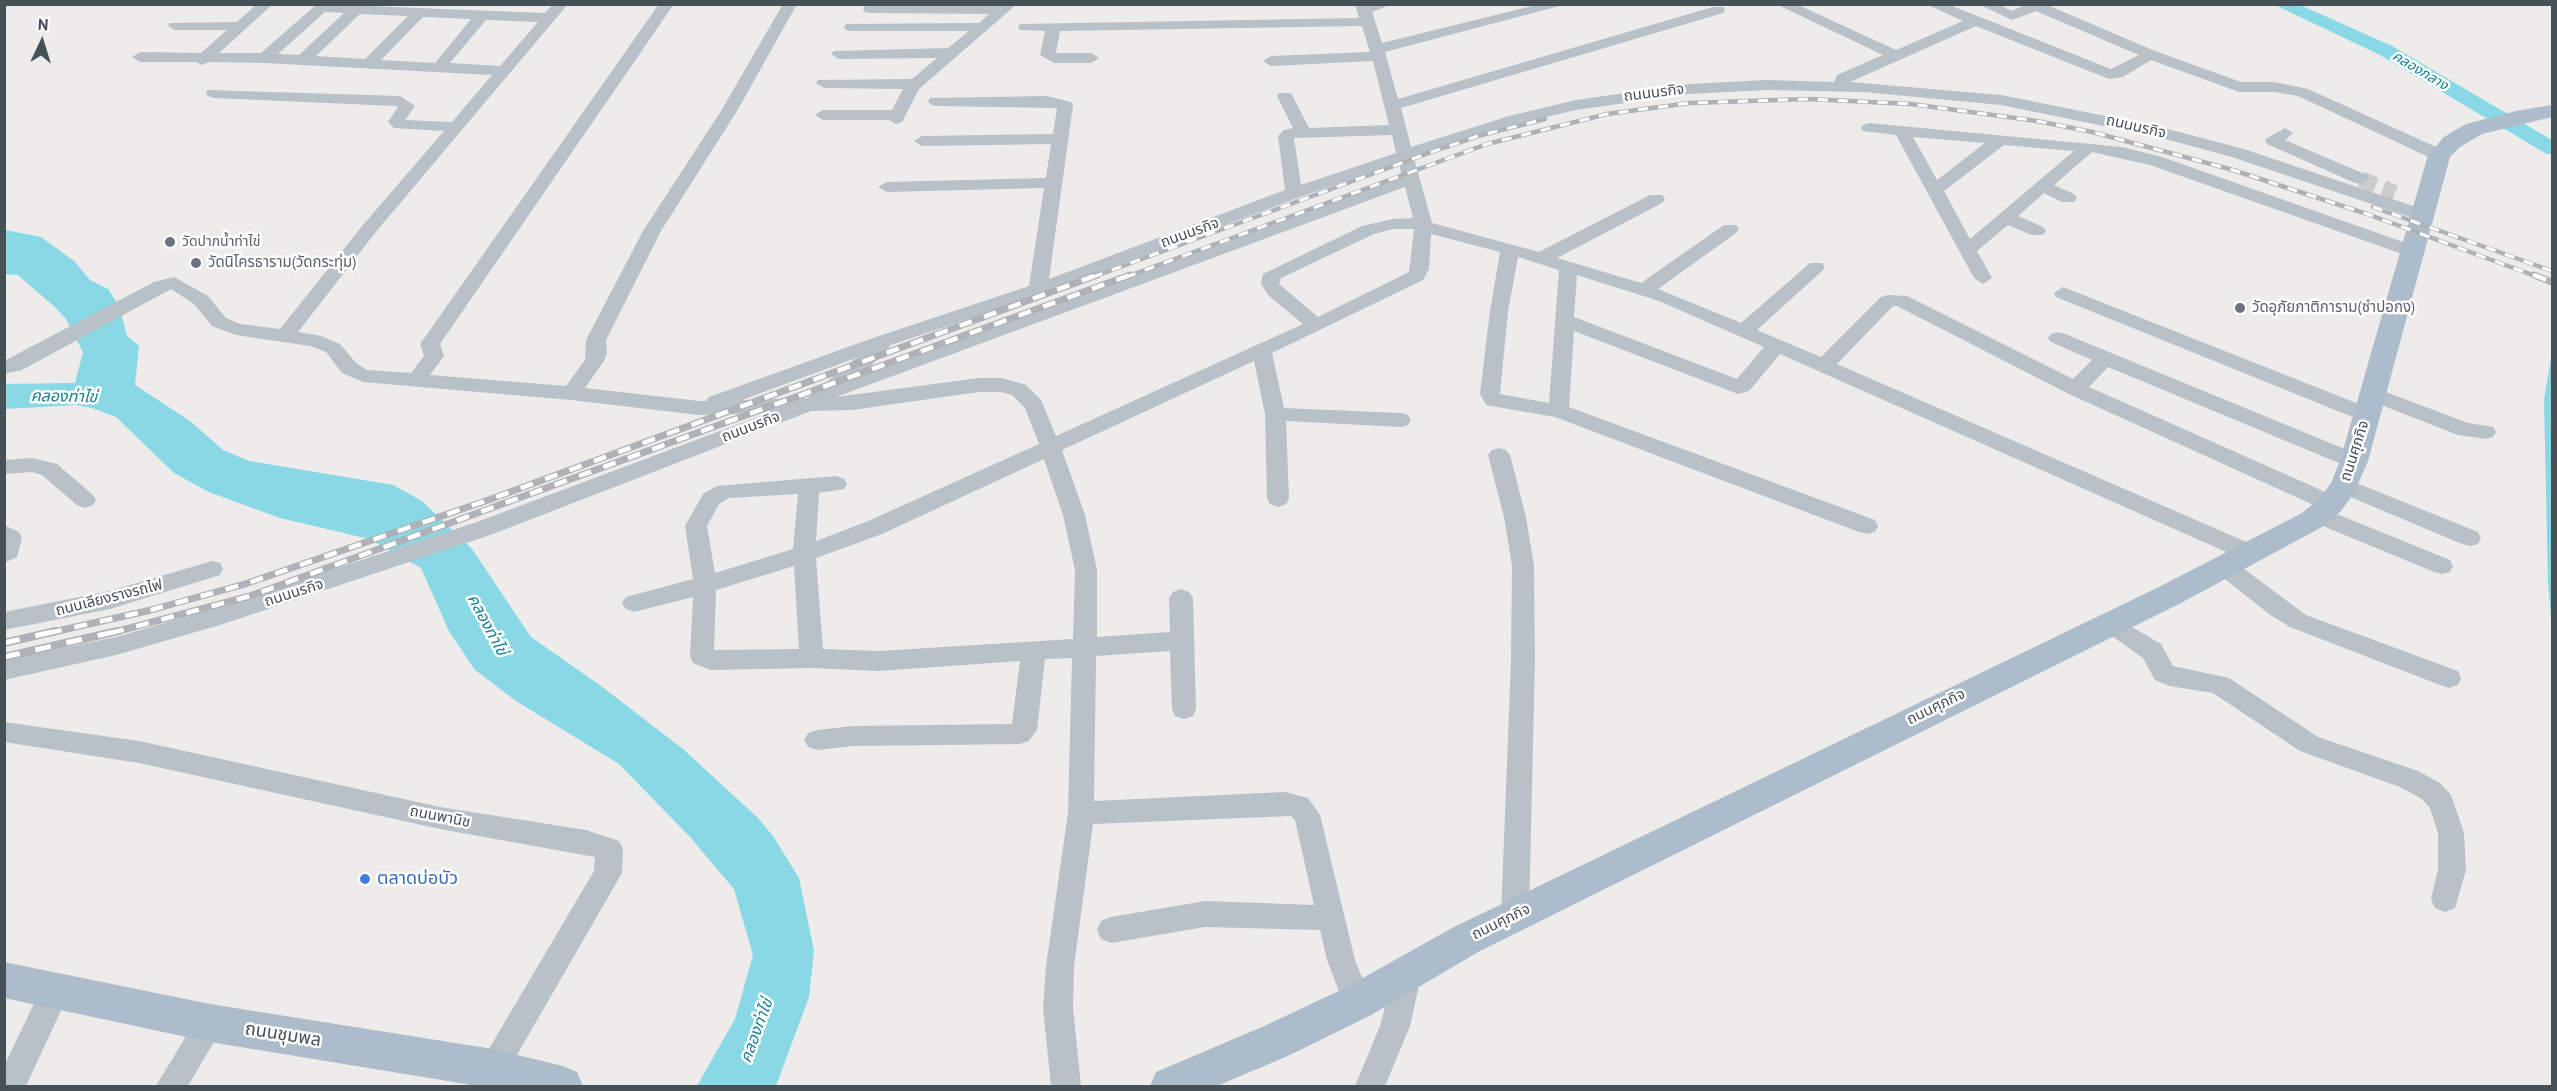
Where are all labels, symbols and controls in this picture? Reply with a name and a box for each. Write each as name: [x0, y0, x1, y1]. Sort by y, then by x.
north arrow: [12, 12, 72, 72]
text: N: [37, 14, 49, 34]
water label: คลองกลาง: [2389, 48, 2451, 94]
street label: ถนนนรกิจ: [1623, 80, 1685, 106]
street label: ถนนนรกิจ: [2104, 111, 2168, 143]
street label: ถนนนรกิจ: [1158, 214, 1222, 252]
place label: วัดปากน้ำท่าไข่: [182, 234, 260, 250]
marker: วัดปากน้ำท่าไข่: [163, 235, 177, 249]
place label: วัดนิโครธาราม(วัดกระทุ่ม): [208, 254, 356, 272]
marker: วัดนิโครธาราม(วัดกระทุ่ม): [189, 256, 203, 270]
place label: วัดอุภัยภาติการาม(ซำปอกง): [2252, 299, 2415, 317]
marker: วัดอุภัยภาติการาม(ซำปอกง): [2233, 301, 2247, 315]
water label: คลองท่าไข่: [31, 387, 97, 407]
street label: ถนนนรกิจ: [719, 408, 783, 446]
street label: ถนนศุภกิจ: [2337, 418, 2373, 484]
street label: ถนนนรกิจ: [262, 575, 326, 611]
street label: ถนนเลียงรางรถไฟ: [54, 576, 164, 620]
water label: คลองท่าไข่: [463, 591, 511, 659]
street label: ถนนศุภกิจ: [1904, 685, 1968, 729]
street label: ถนนพานิช: [408, 802, 472, 832]
place label: ตลาดบ่อบัว: [377, 868, 458, 890]
marker: ตลาดบ่อบัว: [358, 872, 372, 886]
street label: ถนนศุภกิจ: [1469, 900, 1533, 944]
water label: คลองท่าไข่: [737, 997, 777, 1065]
street label: ถนนชุมพล: [243, 1018, 323, 1052]

